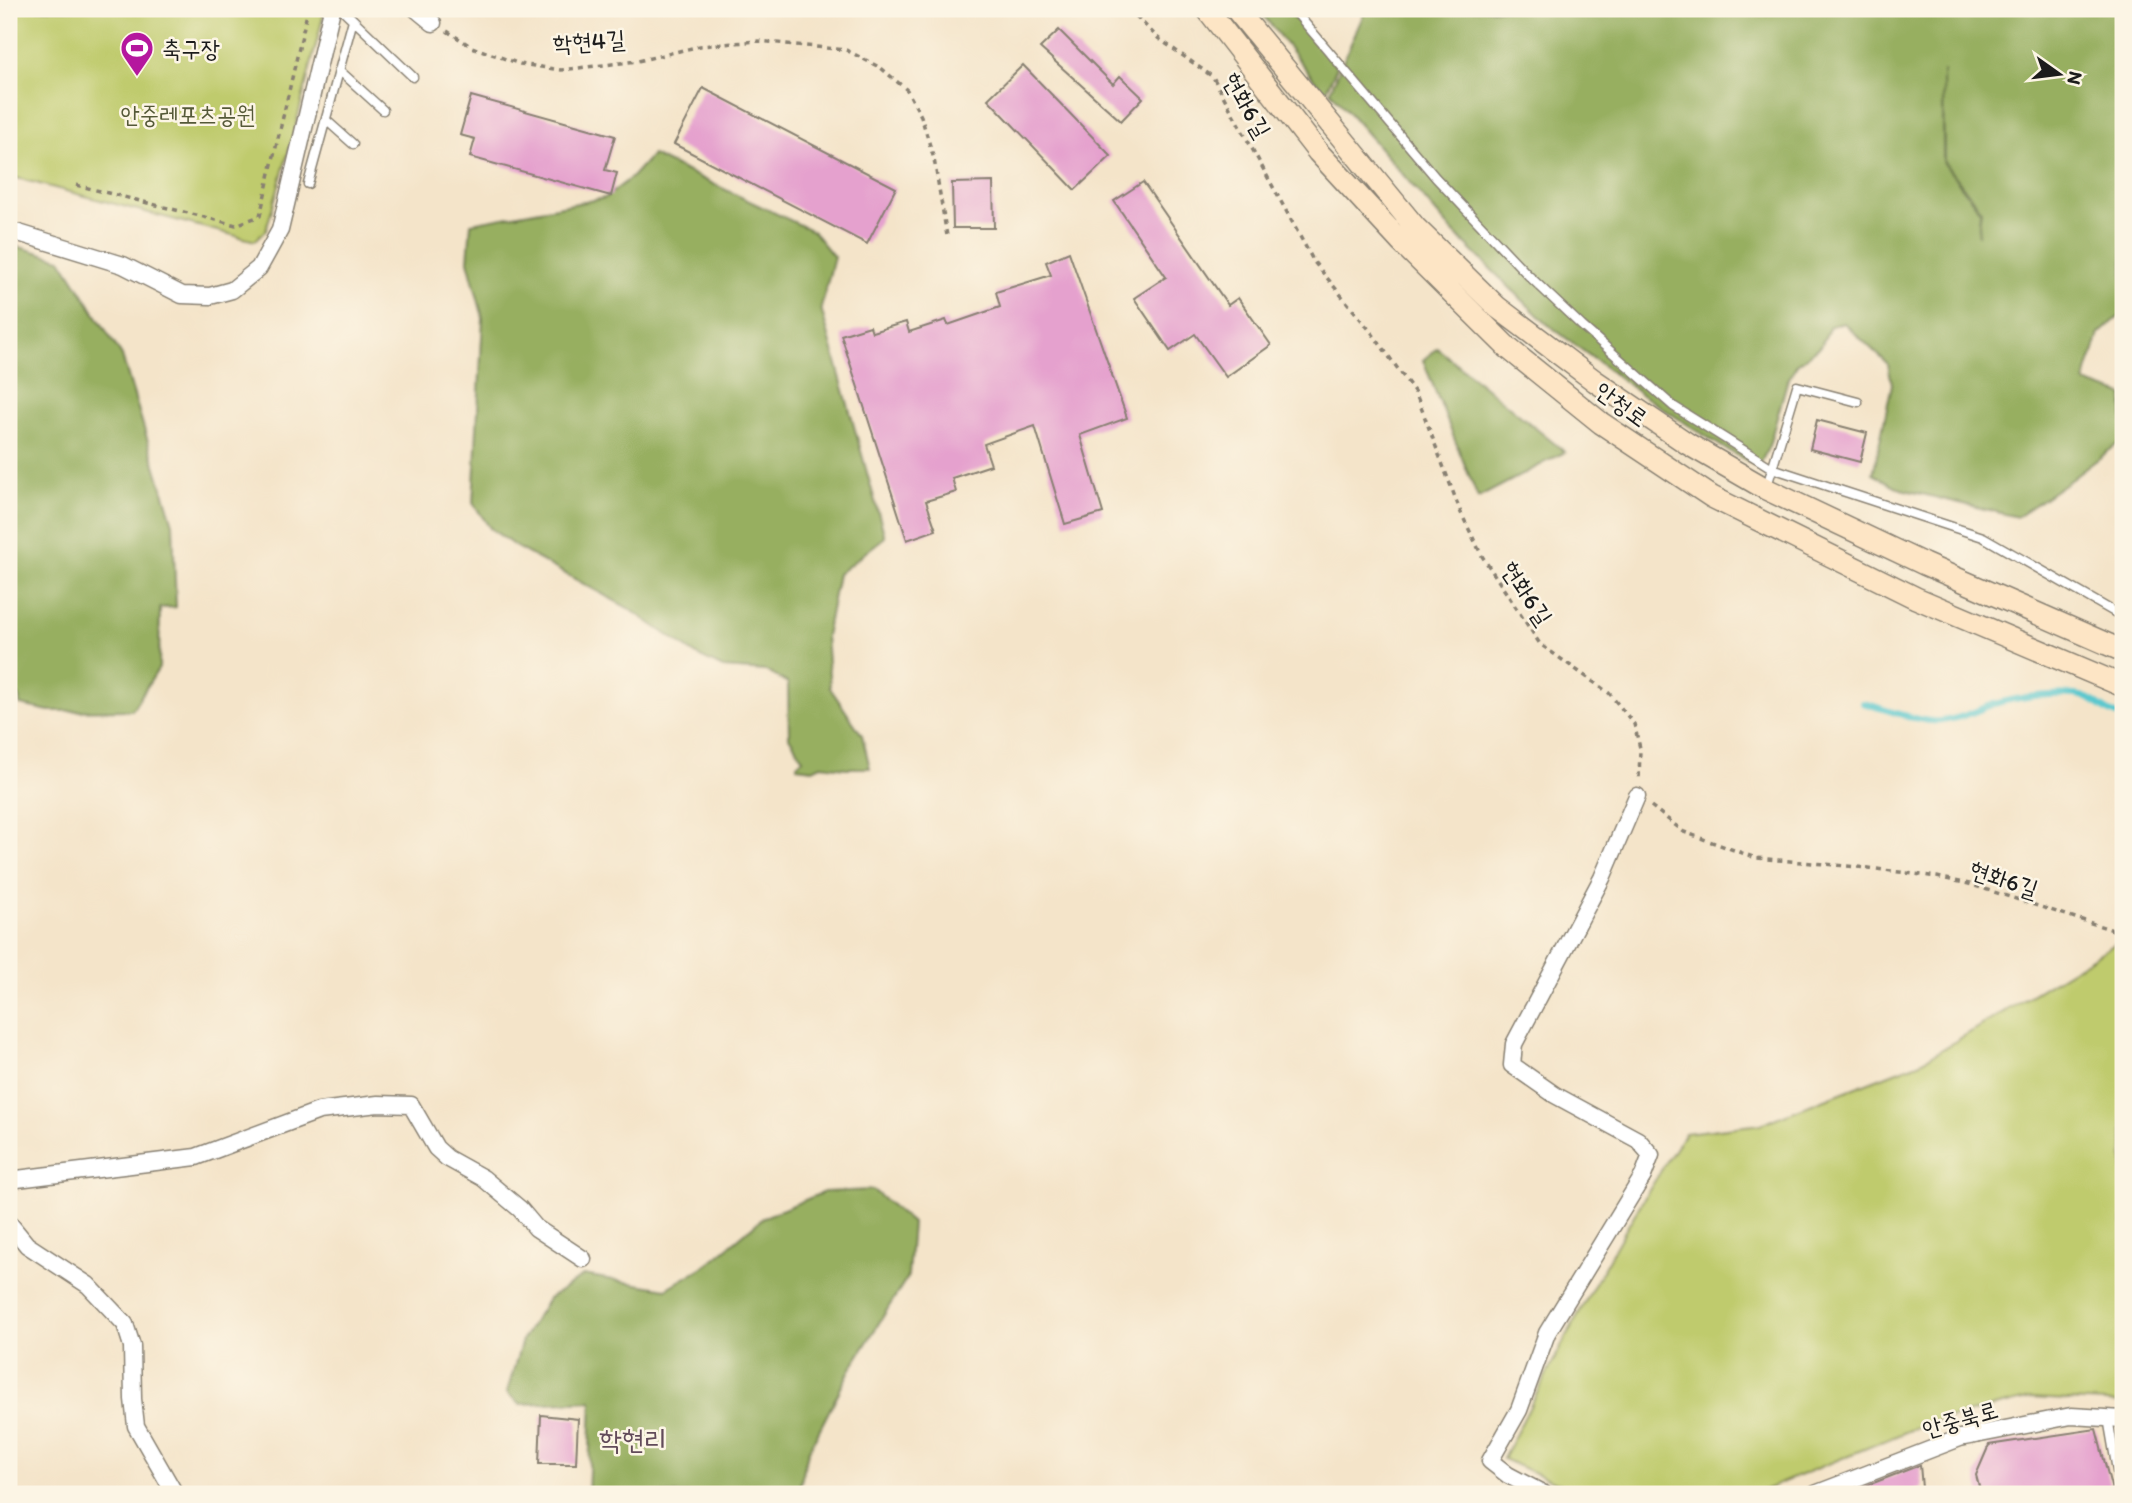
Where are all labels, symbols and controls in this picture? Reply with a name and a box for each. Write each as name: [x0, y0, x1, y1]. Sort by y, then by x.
street label: 학현4길: [552, 24, 626, 58]
sports icon: 축구장: [118, 29, 156, 78]
place label: 축구장: [162, 34, 220, 63]
north arrow: [2024, 38, 2094, 108]
street label: 현화6길: [1217, 67, 1277, 143]
text: N: [2062, 69, 2088, 87]
park label: 안중레포츠공원: [120, 100, 256, 129]
street label: 안청로: [1590, 375, 1654, 433]
street label: 현화6길: [1495, 556, 1559, 630]
street label: 현화6길: [1966, 854, 2042, 904]
street label: 안중북로: [1919, 1394, 2001, 1444]
district label: 학현리: [599, 1422, 667, 1456]

